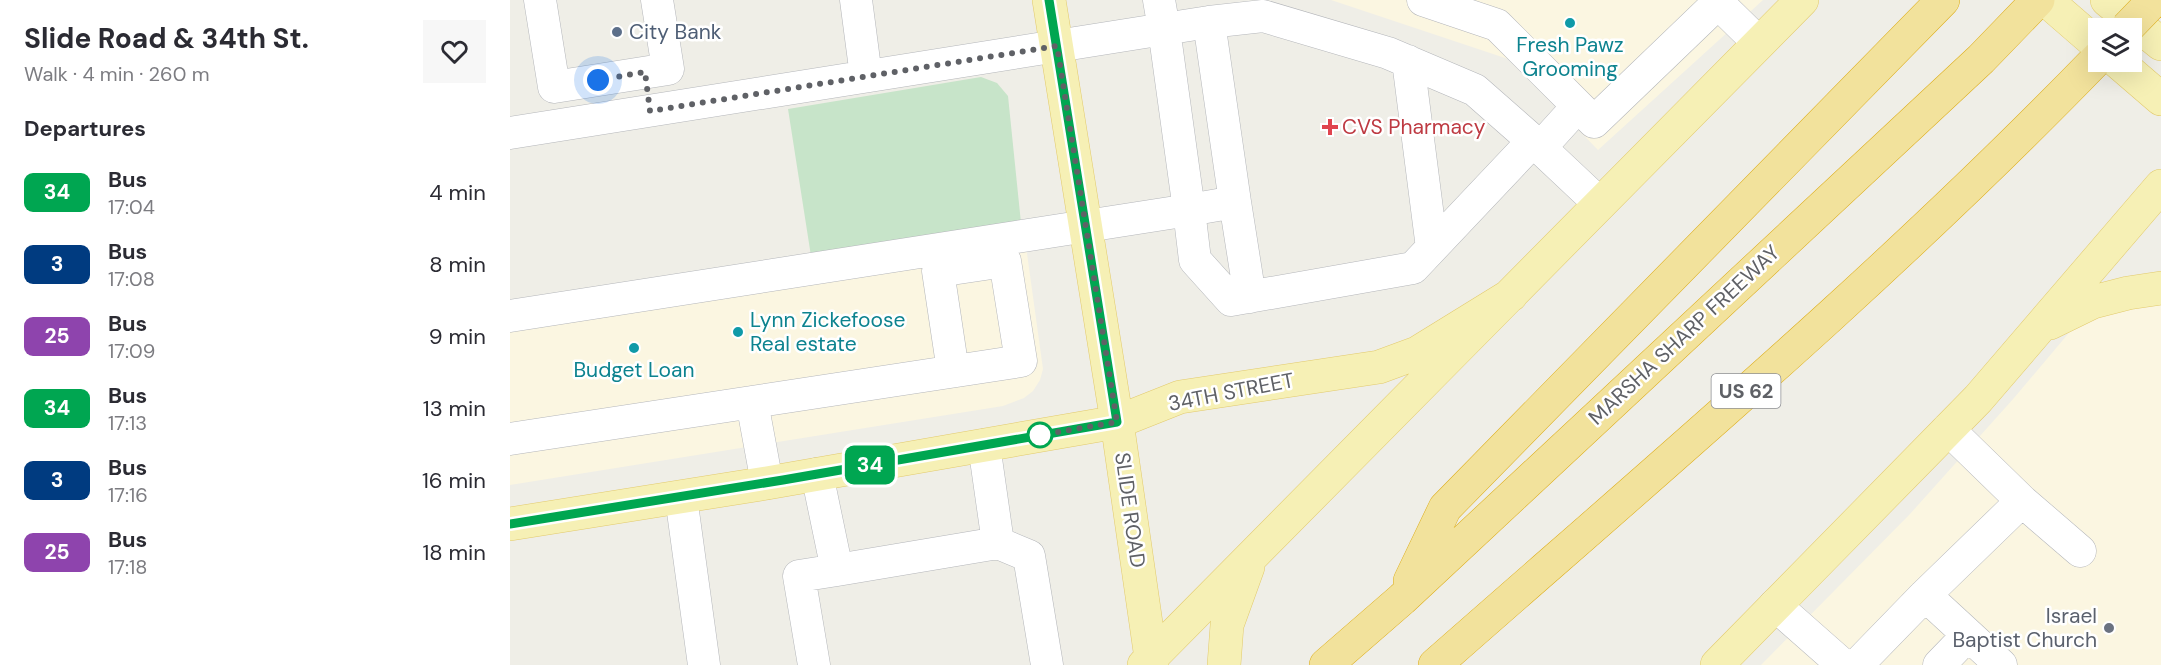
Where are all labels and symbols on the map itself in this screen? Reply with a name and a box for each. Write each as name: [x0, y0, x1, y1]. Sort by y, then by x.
marker: Fresh Pawz Grooming: [1563, 16, 1577, 30]
place label: City Bank: [629, 18, 722, 46]
marker: City Bank: [610, 25, 624, 39]
place label: Fresh Pawz Grooming: [1516, 31, 1624, 83]
your location: [583, 65, 613, 95]
place label: CVS Pharmacy: [1342, 113, 1486, 141]
marker: CVS Pharmacy: [1323, 120, 1337, 134]
street label: MARSHA SHARP FREEWAY: [1582, 239, 1786, 431]
place label: Lynn Zickefoose Real estate: [750, 306, 905, 358]
marker: Lynn Zickefoose Real estate: [731, 325, 745, 339]
marker: Budget Loan: [627, 341, 641, 355]
place label: Budget Loan: [573, 356, 695, 384]
street label: 34TH STREET: [1166, 366, 1296, 418]
road number: US 62: [1712, 374, 1780, 408]
unlabelled marker: [1027, 422, 1053, 448]
line badge: 34: [843, 446, 897, 484]
street label: SLIDE ROAD: [1108, 451, 1152, 569]
place label: Israel Baptist Church: [1952, 602, 2097, 654]
marker: Israel Baptist Church: [2102, 621, 2116, 635]

